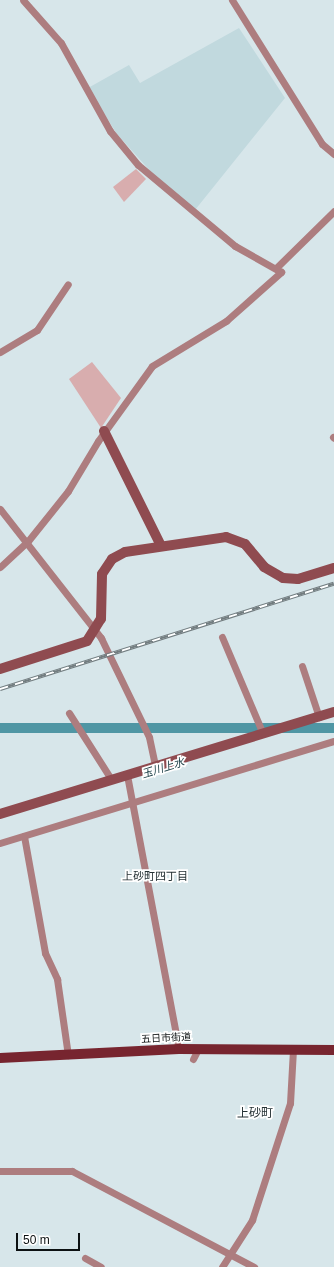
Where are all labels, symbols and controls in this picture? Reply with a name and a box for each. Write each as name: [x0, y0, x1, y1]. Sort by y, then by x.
water label: 玉川上水: [140, 755, 186, 781]
district label: 上砂町四丁目: [122, 869, 188, 883]
street label: 五日市街道: [141, 1031, 191, 1045]
district label: 上砂町: [237, 1107, 273, 1121]
scale bar: [18, 1225, 82, 1251]
text: 50 m: [23, 1233, 50, 1247]

